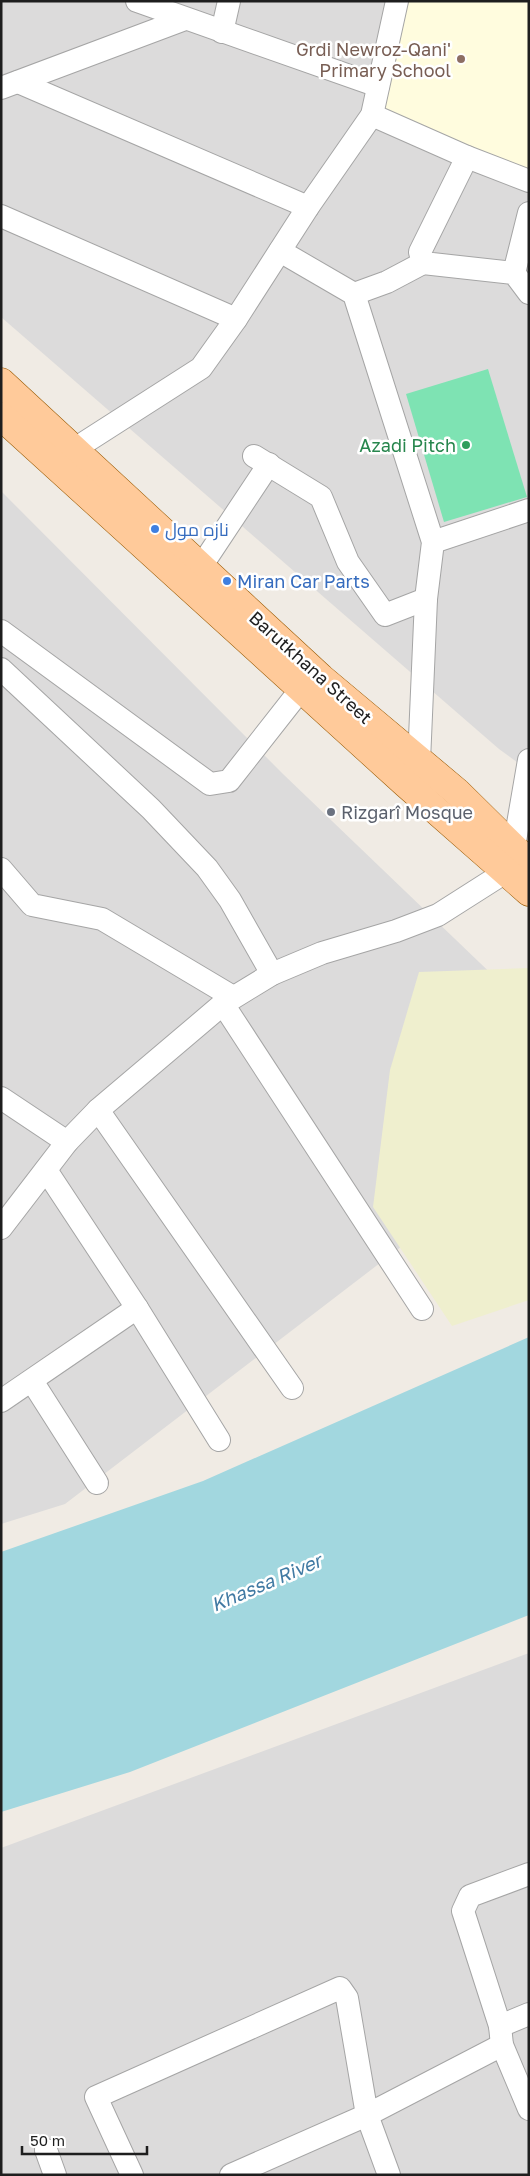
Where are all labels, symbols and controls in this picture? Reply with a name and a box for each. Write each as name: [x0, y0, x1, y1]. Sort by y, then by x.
place label: Grdi Newroz-Qani' Primary School: [296, 38, 451, 81]
marker: Grdi Newroz-Qani' Primary School: [455, 53, 467, 65]
place label: Azadi Pitch: [359, 434, 456, 456]
marker: Azadi Pitch: [460, 439, 472, 451]
place label: نازه مول: [165, 518, 229, 541]
marker: نازه مول: [149, 523, 161, 535]
place label: Miran Car Parts: [237, 570, 370, 592]
marker: Miran Car Parts: [221, 575, 233, 587]
street label: Barutkhana Street: [245, 606, 377, 728]
place label: Rizgarî Mosque: [341, 801, 473, 823]
marker: Rizgarî Mosque: [325, 806, 337, 818]
water label: Khassa River: [207, 1547, 327, 1616]
scale bar: [22, 2124, 148, 2156]
text: 50 m: [30, 2131, 65, 2149]

